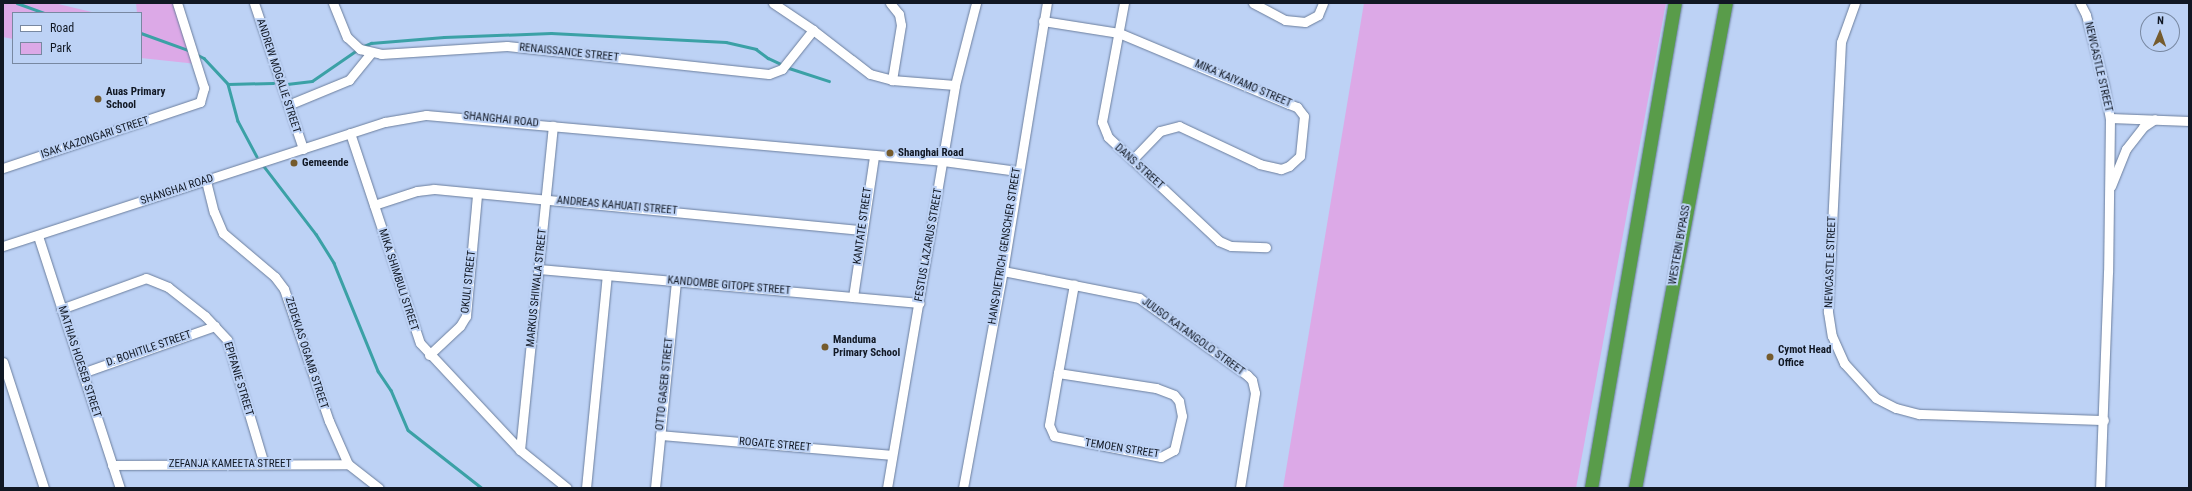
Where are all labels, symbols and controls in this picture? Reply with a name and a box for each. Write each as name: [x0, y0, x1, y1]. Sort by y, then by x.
legend: [12, 12, 142, 64]
north arrow: [2140, 12, 2180, 52]
text: N: [2157, 14, 2164, 27]
street label: ANDREW MOGALIE STREET: [253, 17, 303, 135]
text: Road: [50, 21, 74, 35]
street label: NEWCASTLE STREET: [2081, 21, 2115, 113]
text: Park: [50, 41, 71, 55]
street label: RENAISSANCE STREET: [519, 41, 619, 65]
street label: MIKA KAIYAMO STREET: [1193, 58, 1293, 110]
place label: Auas Primary School: [106, 86, 165, 112]
marker: Auas Primary School: [93, 94, 103, 104]
street label: SHANGHAI ROAD: [463, 109, 539, 131]
street label: ISAK KAZONGARI STREET: [39, 114, 151, 162]
street label: DANS STREET: [1112, 141, 1166, 193]
place label: Shanghai Road: [898, 146, 964, 160]
marker: Shanghai Road: [885, 148, 895, 158]
place label: Gemeende: [302, 156, 349, 170]
marker: Gemeende: [289, 158, 299, 168]
street label: HANS-DIETRICH GENSCHER STREET: [986, 167, 1024, 325]
street label: SHANGHAI ROAD: [139, 172, 215, 208]
street label: KANTATE STREET: [851, 187, 875, 265]
street label: FESTUS LAZARUS STREET: [913, 187, 945, 303]
street label: ANDREAS KAHUATI STREET: [556, 194, 678, 218]
street label: WESTERN BYPASS: [1667, 204, 1693, 286]
street label: NEWCASTLE STREET: [1823, 216, 1839, 308]
street label: MIKA SHIMBULI STREET: [375, 227, 421, 333]
street label: MARKUS SHIWALA STREET: [524, 228, 550, 348]
street label: OKULI STREET: [459, 250, 479, 314]
street label: KANDOMBE GITOPE STREET: [667, 274, 791, 298]
street label: ZEDEKIAS OGAMB STREET: [282, 295, 330, 411]
street label: JUUSO KATANGOLO STREET: [1139, 295, 1247, 379]
street label: MATHIAS HOESEB STREET: [55, 304, 103, 420]
street label: D. BOHITILE STREET: [105, 328, 193, 370]
place label: Manduma Primary School: [833, 334, 900, 360]
street label: OTTO GASEB STREET: [654, 337, 676, 431]
street label: EPIFANIE STREET: [220, 340, 256, 418]
marker: Manduma Primary School: [820, 342, 830, 352]
place label: Cymot Head Office: [1778, 344, 1831, 370]
marker: Cymot Head Office: [1765, 352, 1775, 362]
street label: ROGATE STREET: [738, 435, 812, 455]
street label: TEMOEN STREET: [1084, 437, 1160, 461]
street label: ZEFANJA KAMEETA STREET: [169, 457, 291, 471]

